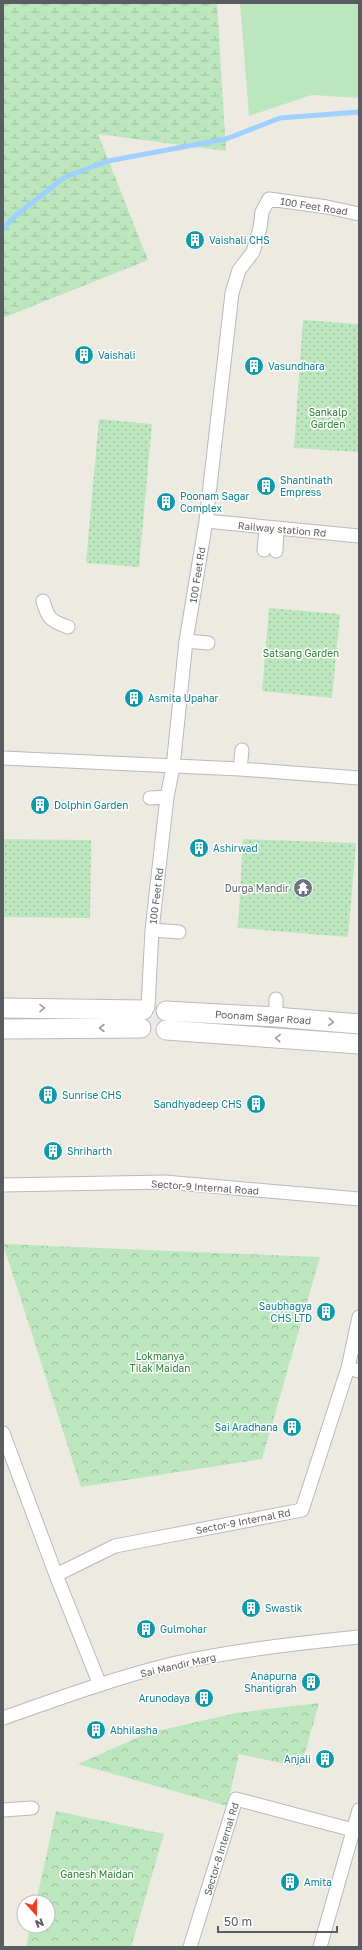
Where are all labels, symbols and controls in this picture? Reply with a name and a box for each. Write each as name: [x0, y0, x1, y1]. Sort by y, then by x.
street label: 100 Feet Road: [279, 195, 349, 217]
building icon: Vaishali CHS: [184, 229, 206, 251]
place label: Vaishali CHS: [209, 234, 270, 246]
building icon: Vaishali: [73, 344, 95, 366]
place label: Vaishali: [98, 349, 135, 361]
building icon: Vasundhara: [243, 355, 265, 377]
place label: Vasundhara: [268, 360, 325, 372]
park label: Sankalp Garden: [309, 406, 347, 430]
place label: Shantinath Empress: [280, 474, 333, 498]
building icon: Shantinath Empress: [255, 475, 277, 497]
place label: Poonam Sagar Complex: [180, 490, 249, 514]
building icon: Poonam Sagar Complex: [155, 491, 177, 513]
street label: Railway station Rd: [237, 519, 327, 539]
street label: 100 Feet Rd: [187, 546, 207, 604]
park label: Satsang Garden: [263, 647, 339, 659]
building icon: Asmita Upahar: [123, 687, 145, 709]
place label: Asmita Upahar: [148, 692, 219, 704]
building icon: Dolphin Garden: [29, 794, 51, 816]
place label: Dolphin Garden: [54, 799, 128, 811]
building icon: Ashirwad: [188, 837, 210, 859]
place label: Ashirwad: [213, 842, 258, 854]
street label: 100 Feet Rd: [147, 867, 165, 925]
temple icon: Durga Mandir: [292, 877, 314, 899]
place label: Durga Mandir: [225, 882, 289, 894]
one-way arrow: [39, 1004, 45, 1012]
street label: Poonam Sagar Road: [215, 1008, 311, 1026]
one-way arrow: [328, 1017, 334, 1026]
one-way arrow: [99, 1024, 105, 1032]
one-way arrow: [275, 1034, 281, 1043]
building icon: Sunrise CHS: [37, 1084, 59, 1106]
place label: Sunrise CHS: [62, 1089, 122, 1101]
building icon: Sandhyadeep CHS: [245, 1093, 267, 1115]
place label: Sandhyadeep CHS: [154, 1098, 242, 1110]
building icon: Shriharth: [42, 1140, 64, 1162]
place label: Shriharth: [67, 1145, 112, 1157]
street label: Sector-9 Internal Road: [151, 1177, 259, 1197]
place label: Saubhagya CHS LTD: [259, 1300, 312, 1324]
building icon: Saubhagya CHS LTD: [315, 1301, 337, 1323]
park label: Lokmanya Tilak Maidan: [130, 1350, 190, 1374]
building icon: Sai Aradhana: [281, 1416, 303, 1438]
place label: Sai Aradhana: [215, 1421, 278, 1433]
street label: Sector-9 Internal Rd: [194, 1506, 292, 1536]
building icon: Swastik: [240, 1597, 262, 1619]
place label: Swastik: [265, 1602, 303, 1614]
building icon: Gulmohar: [135, 1618, 157, 1640]
place label: Gulmohar: [160, 1623, 207, 1635]
street label: Sai Mandir Marg: [139, 1650, 217, 1680]
place label: Anapurna Shantigrah: [244, 1670, 297, 1694]
building icon: Anapurna Shantigrah: [300, 1671, 322, 1693]
building icon: Arunodaya: [193, 1687, 215, 1709]
place label: Arunodaya: [139, 1692, 190, 1704]
building icon: Abhilasha: [85, 1719, 107, 1741]
place label: Abhilasha: [110, 1724, 158, 1736]
building icon: Anjali: [314, 1748, 336, 1770]
place label: Anjali: [284, 1753, 311, 1765]
street label: Sector-8 Internal Rd: [201, 1801, 241, 1897]
park label: Ganesh Maidan: [60, 1868, 134, 1880]
building icon: Amita: [279, 1871, 301, 1893]
place label: Amita: [304, 1876, 332, 1888]
north arrow: [16, 1894, 56, 1934]
scale bar: [218, 1908, 337, 1934]
text: 50 m: [224, 1914, 252, 1929]
text: N: [34, 1916, 46, 1931]

